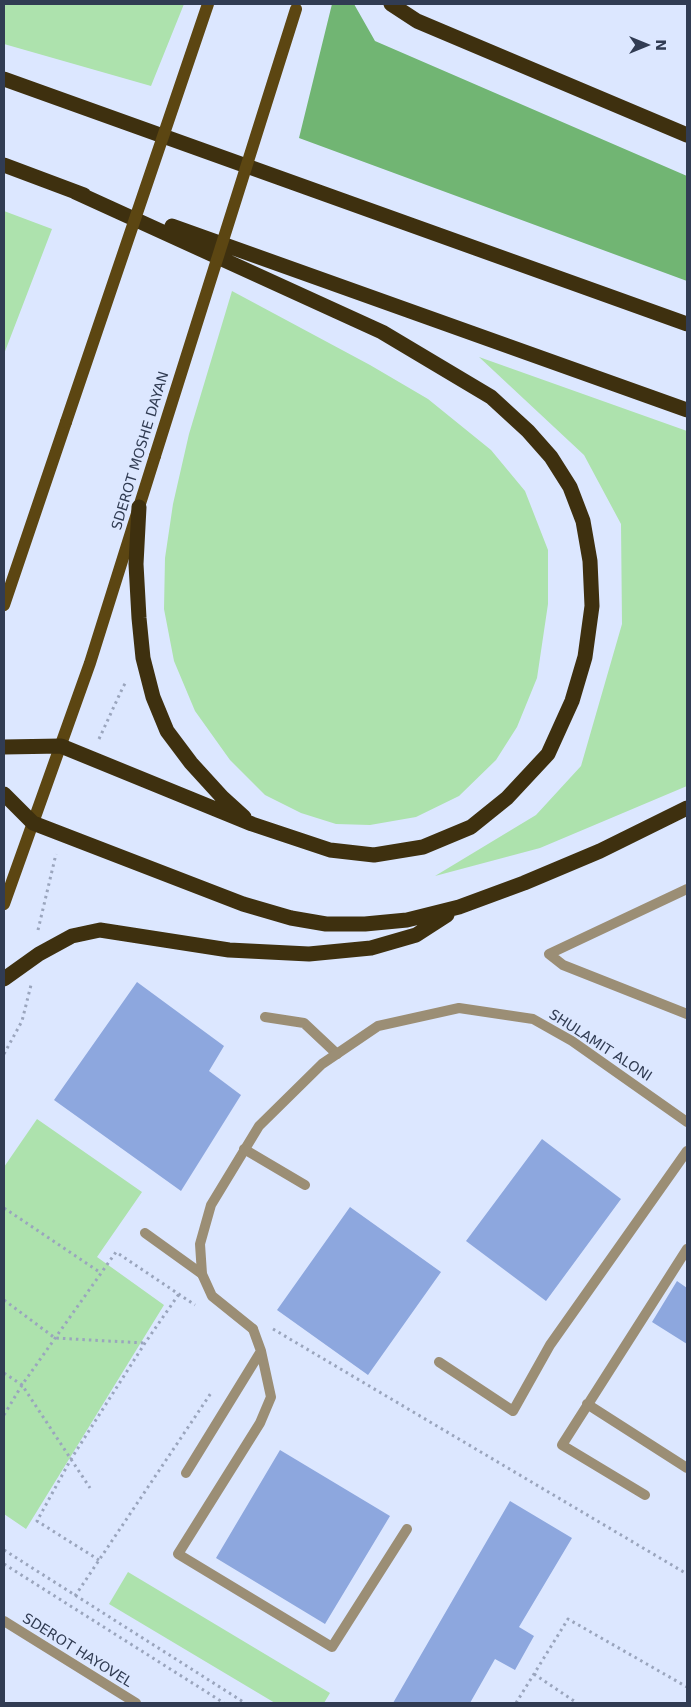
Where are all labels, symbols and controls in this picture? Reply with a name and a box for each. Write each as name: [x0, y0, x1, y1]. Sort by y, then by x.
north arrow: [621, 20, 671, 70]
text: N: [653, 39, 669, 51]
street label: SDEROT MOSHE DAYAN: [109, 370, 173, 532]
street label: SHULAMIT ALONI: [545, 1007, 655, 1085]
street label: SDEROT HAYOVEL: [19, 1610, 135, 1692]

